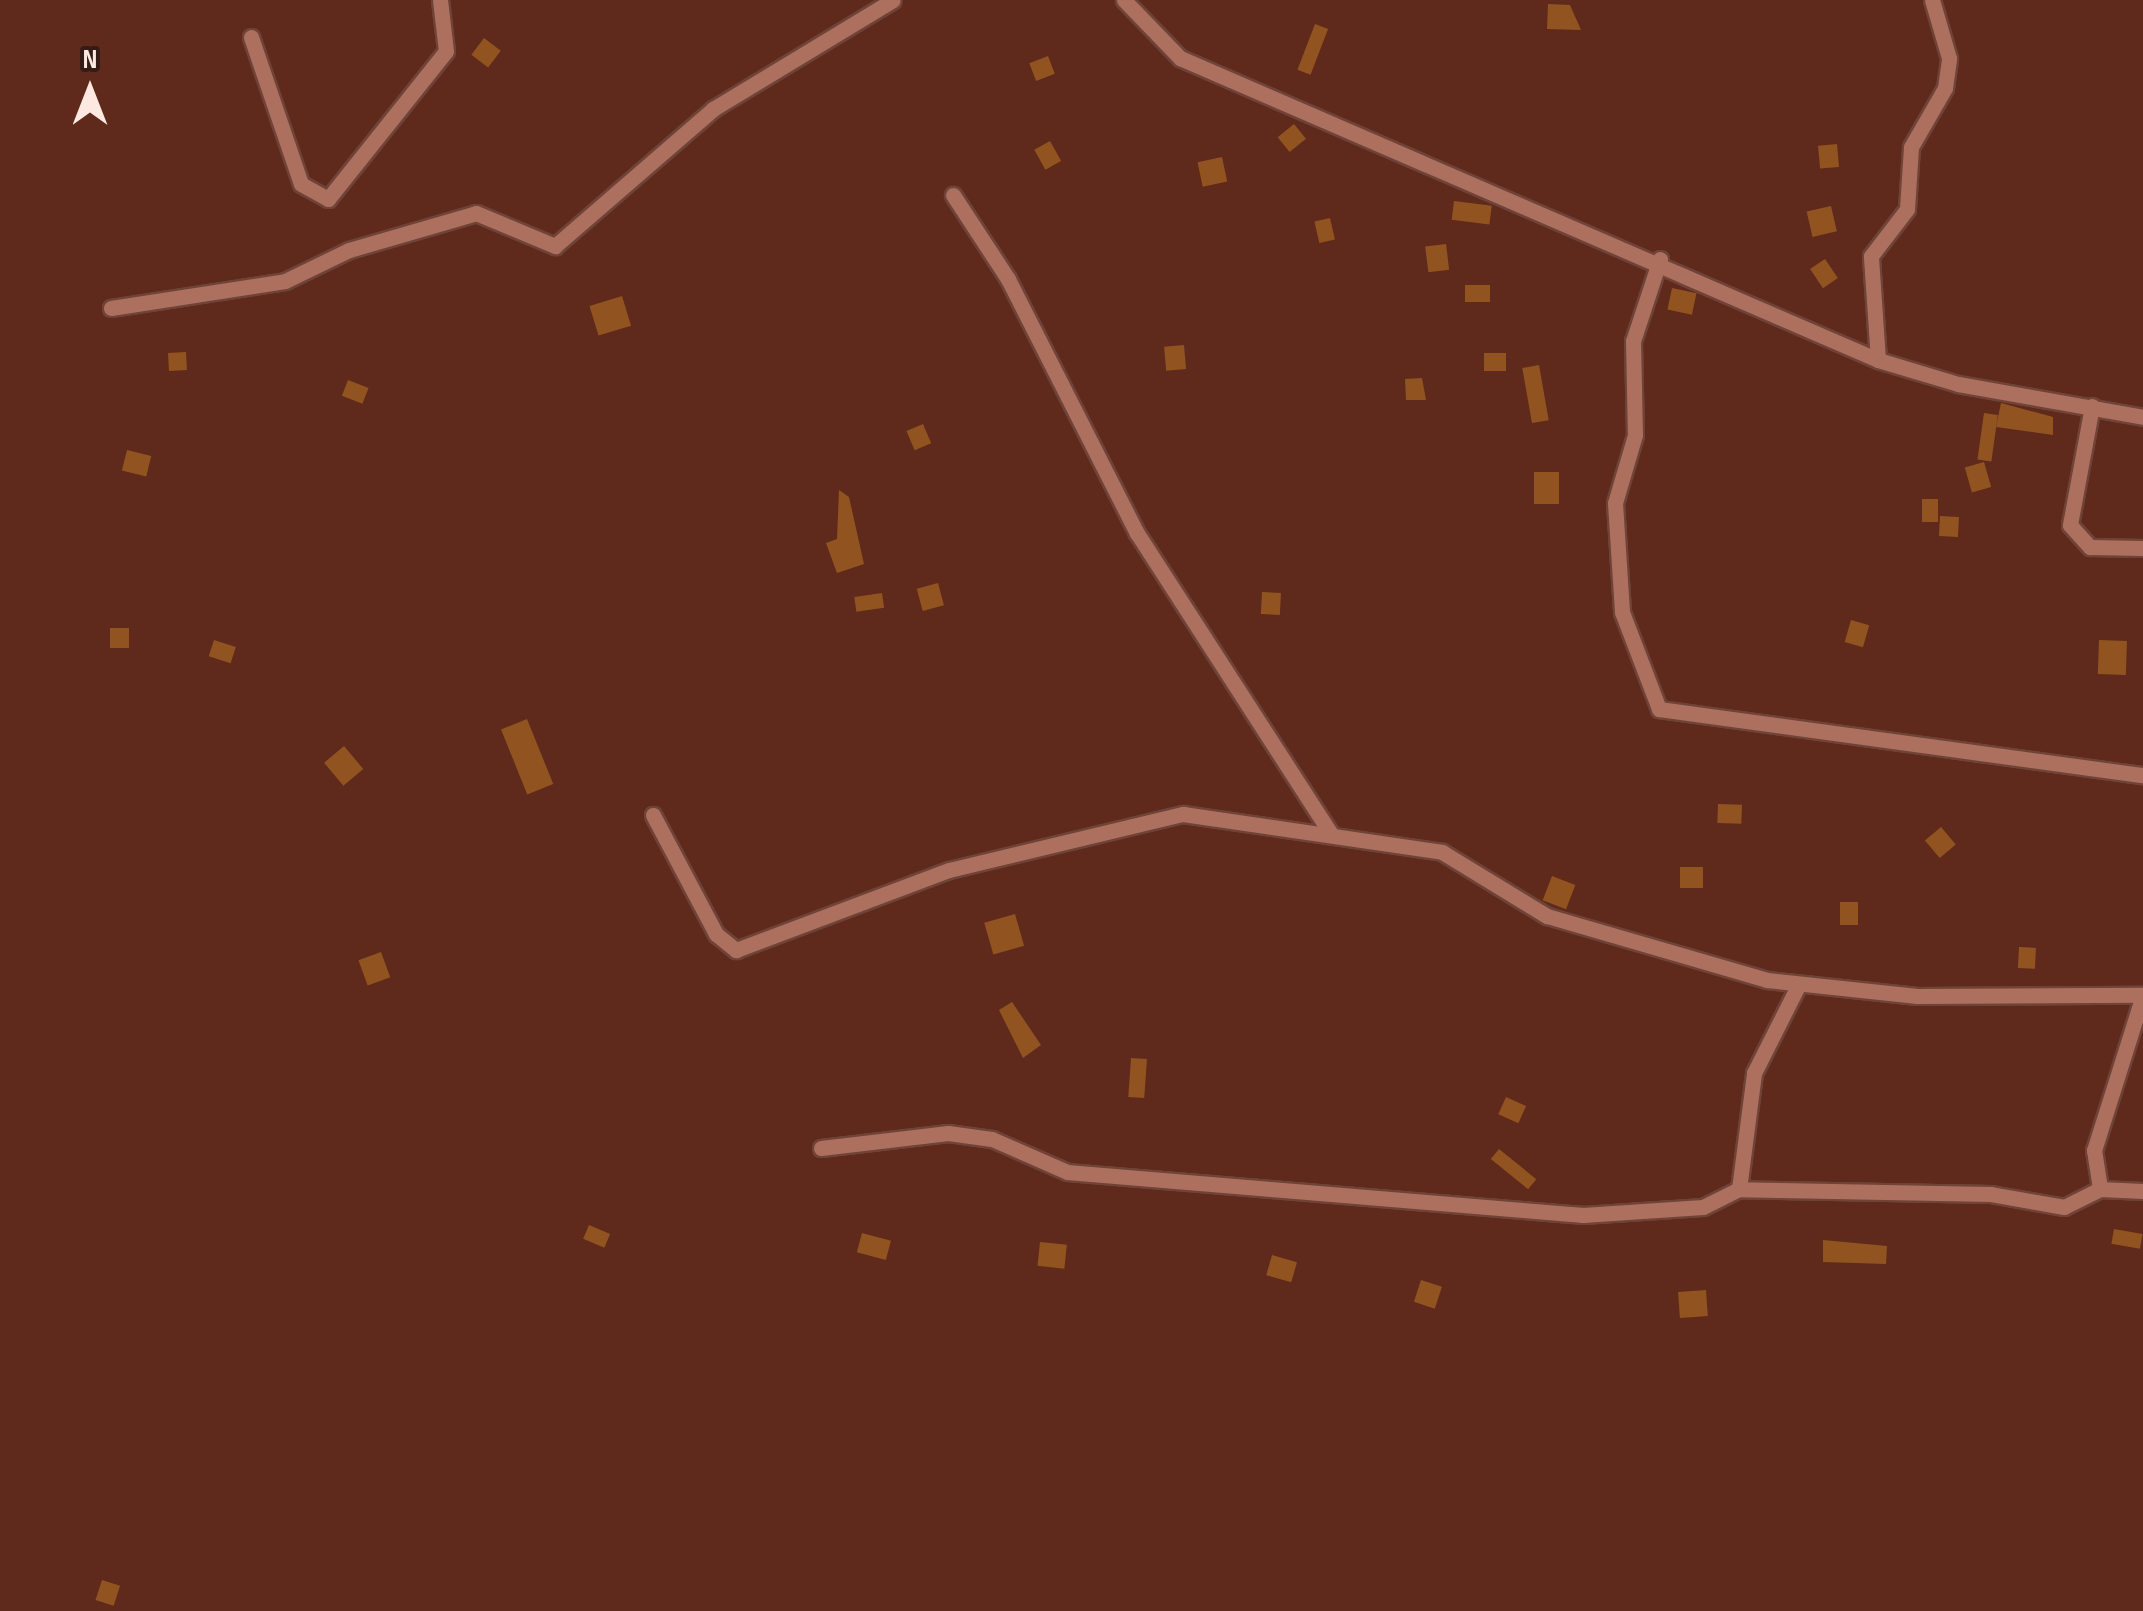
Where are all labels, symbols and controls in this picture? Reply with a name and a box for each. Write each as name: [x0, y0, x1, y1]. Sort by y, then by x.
north arrow: [40, 40, 140, 140]
text: N: [83, 43, 97, 76]

